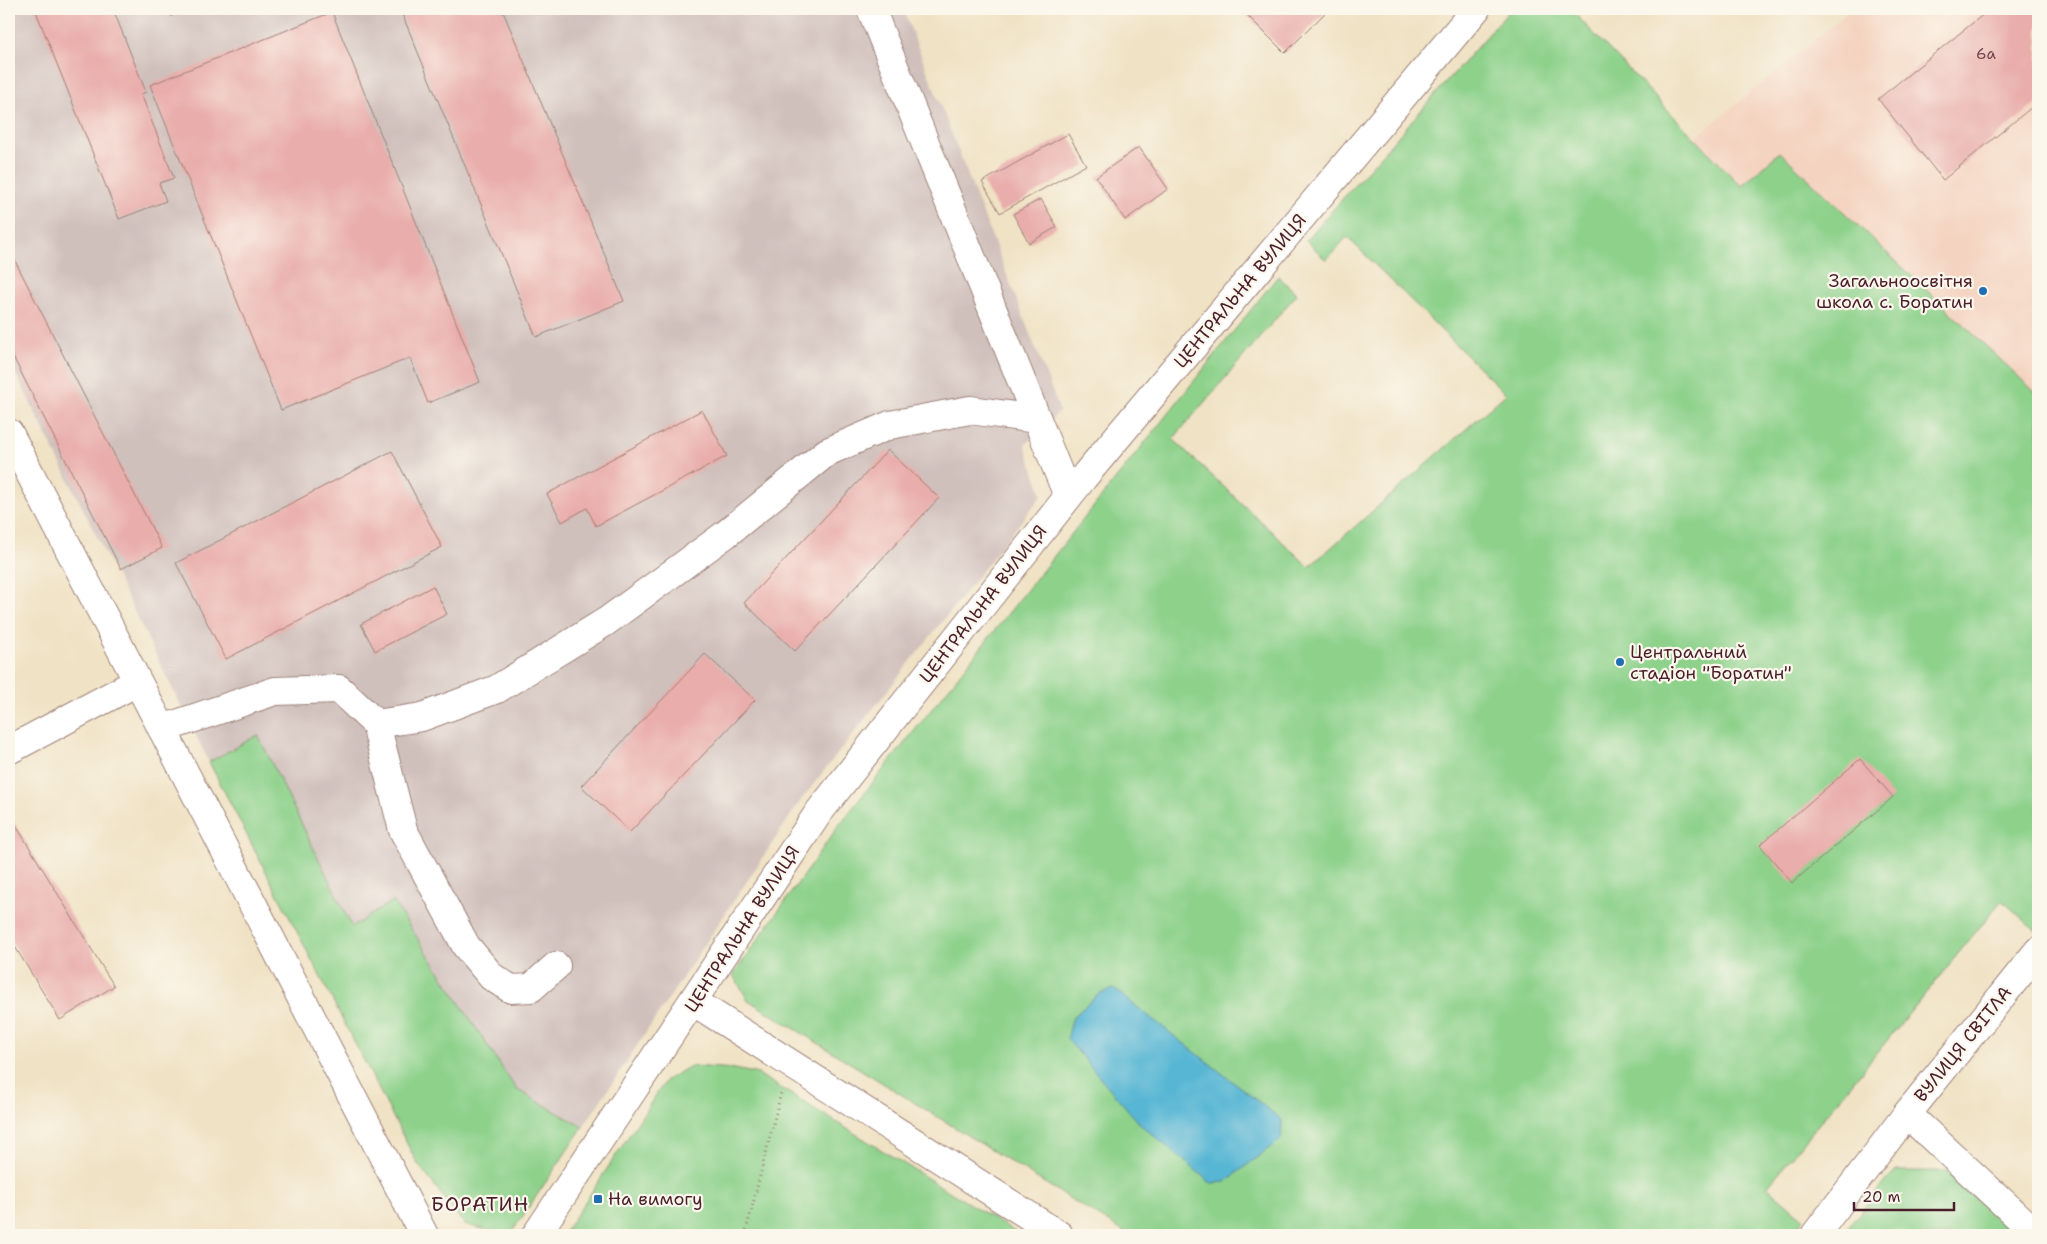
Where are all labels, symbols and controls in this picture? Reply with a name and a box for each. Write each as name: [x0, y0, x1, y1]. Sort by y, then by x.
house number: 6а: [1976, 44, 1997, 64]
street label: ЦЕНТРАЛЬНА ВУЛИЦЯ: [1168, 209, 1312, 373]
place label: Загальноосвітня школа с. Боратин: [1816, 269, 1973, 314]
marker: Загальноосвітня школа с. Боратин: [1977, 285, 1989, 297]
street label: ЦЕНТРАЛЬНА ВУЛИЦЯ: [914, 520, 1052, 688]
place label: Центральний стадіон "Боратин": [1630, 640, 1792, 685]
marker: Центральний стадіон "Боратин": [1614, 656, 1626, 668]
street label: ЦЕНТРАЛЬНА ВУЛИЦЯ: [679, 841, 805, 1017]
street label: ВУЛИЦЯ СВІТЛА: [1909, 981, 2017, 1107]
scale bar: [1854, 1179, 1954, 1211]
place label: На вимогу: [608, 1187, 703, 1211]
text: 20 m: [1862, 1187, 1901, 1207]
district label: БОРАТИН: [431, 1191, 529, 1217]
marker: На вимогу: [592, 1193, 604, 1205]

